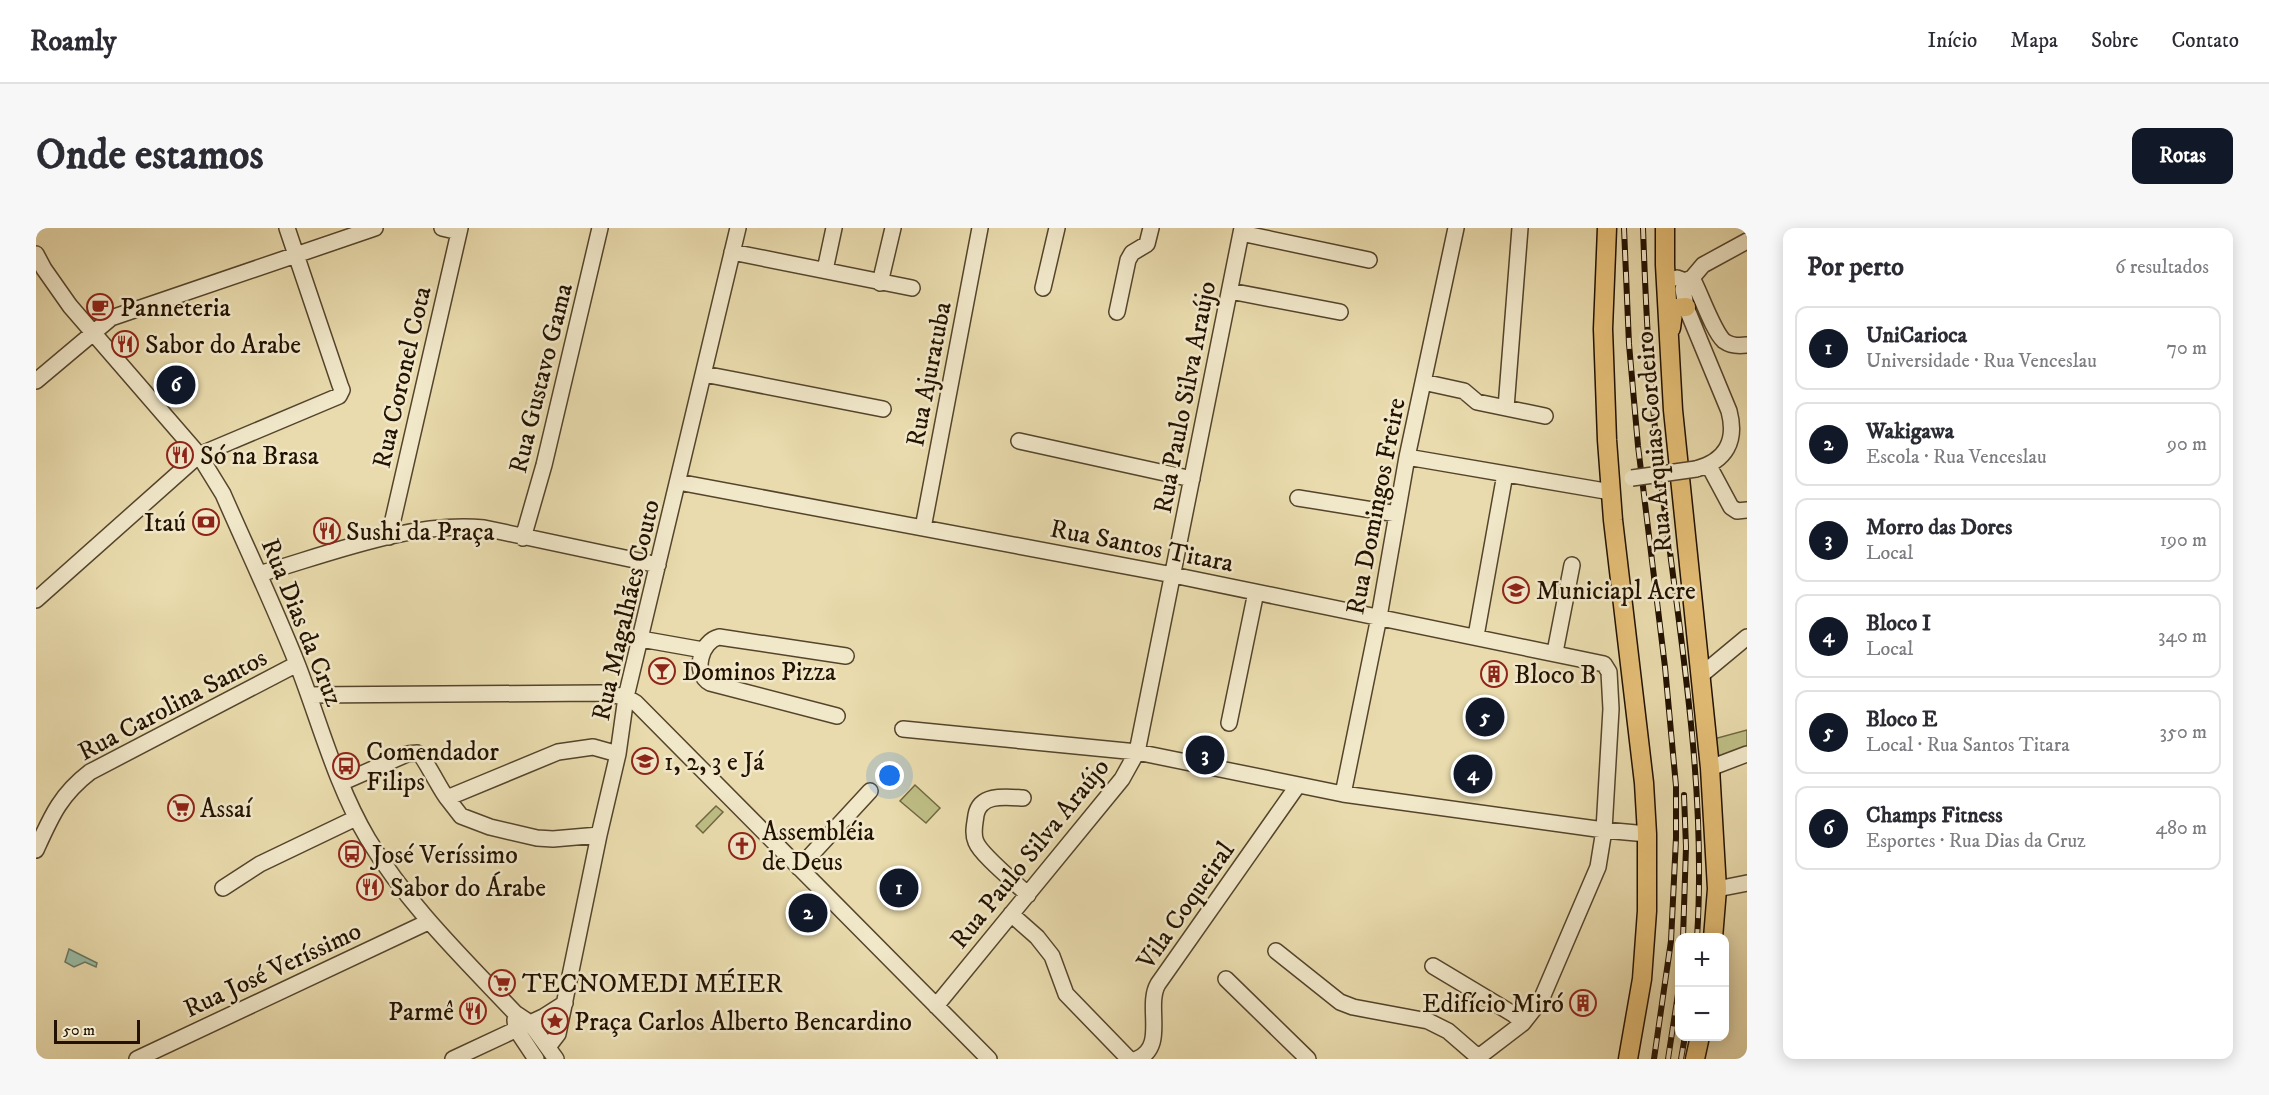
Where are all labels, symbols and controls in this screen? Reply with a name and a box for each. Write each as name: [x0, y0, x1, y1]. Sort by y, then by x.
text: Roamly: [30, 24, 116, 59]
text: Início: [1928, 28, 1977, 54]
text: Mapa: [2010, 28, 2058, 54]
text: Sobre: [2091, 28, 2138, 54]
text: Contato: [2171, 28, 2239, 54]
button: Rotas: [2132, 128, 2233, 184]
text: Onde estamos: [36, 130, 264, 182]
text: Por perto: [1807, 251, 1904, 284]
text: 6 resultados: [2115, 255, 2209, 280]
street label: Rua Paulo Silva Araújo: [1147, 278, 1224, 516]
street label: Rua Gustavo Gama: [502, 280, 581, 477]
street label: Rua Coronel Cota: [366, 283, 439, 471]
cafe icon: Panneteria: [85, 292, 115, 322]
place label: Panneteria: [120, 292, 231, 325]
street label: Rua Ajuratuba: [899, 299, 960, 449]
text: UniCarioca: [1866, 322, 1967, 349]
restaurant icon: Sabor do Arabe: [110, 329, 140, 359]
place label: Sabor do Arabe: [145, 329, 301, 362]
street label: Rua Arquias Cordeiro: [1628, 330, 1681, 554]
text: 1: [1825, 336, 1832, 361]
text: 70 m: [2166, 336, 2207, 361]
text: Universidade · Rua Venceslau: [1866, 349, 2097, 374]
pin: 6: [156, 362, 196, 408]
street label: Rua Domingos Freire: [1339, 395, 1414, 617]
text: Wakigawa: [1866, 418, 1954, 445]
text: 2: [1824, 432, 1833, 457]
text: 90 m: [2167, 432, 2207, 457]
restaurant icon: Só na Brasa: [165, 440, 195, 470]
place label: Só na Brasa: [200, 440, 319, 473]
text: Escola · Rua Venceslau: [1866, 445, 2047, 470]
street label: Rua Magalhães Couto: [585, 497, 668, 724]
place label: Itaú: [144, 507, 186, 540]
bank icon: Itaú: [191, 507, 221, 537]
street label: Rua Santos Titara: [1047, 513, 1236, 580]
text: Morro das Dores: [1866, 514, 2012, 541]
restaurant icon: Sushi da Praça: [312, 516, 342, 546]
place label: Sushi da Praça: [346, 516, 494, 549]
text: 3: [1825, 528, 1832, 553]
text: 190 m: [2160, 528, 2207, 553]
street label: Rua Dias da Cruz: [253, 534, 350, 711]
text: Local: [1866, 541, 1913, 566]
school or university icon: Municiapl Acre: [1501, 575, 1531, 605]
place label: Municiapl Acre: [1536, 575, 1696, 608]
text: Bloco I: [1866, 610, 1931, 637]
text: 4: [1823, 624, 1834, 649]
text: 340 m: [2158, 624, 2207, 649]
text: Local: [1866, 637, 1913, 662]
street label: Rua Carolina Santos: [72, 642, 273, 769]
bar icon: Dominos Pizza: [647, 656, 677, 686]
place label: Dominos Pizza: [682, 656, 836, 689]
building icon: Bloco B: [1479, 659, 1509, 689]
place label: Bloco B: [1514, 659, 1597, 692]
pin: 5: [1466, 694, 1504, 740]
text: Bloco E: [1866, 706, 1938, 733]
text: 5: [1824, 720, 1833, 745]
text: 350 m: [2160, 720, 2207, 745]
pin: 3: [1186, 732, 1224, 778]
text: Local · Rua Santos Titara: [1866, 733, 2070, 758]
place label: Comendador Filips: [366, 736, 499, 799]
school or university icon: 1, 2, 3 e Já: [630, 746, 660, 776]
place label: 1, 2, 3 e Já: [664, 746, 764, 779]
bus stop icon: Comendador Filips: [331, 751, 361, 781]
street label: Rua Paulo Silva Araújo: [943, 752, 1117, 956]
pin: 4: [1454, 752, 1492, 796]
your location: [875, 761, 904, 790]
supermarket icon: Assaí: [166, 793, 196, 823]
place label: Assaí: [200, 793, 253, 826]
text: Champs Fitness: [1866, 802, 2003, 829]
place label: Assembléia de Deus: [762, 816, 874, 879]
text: 6: [1823, 816, 1834, 841]
text: 480 m: [2155, 816, 2207, 841]
text: Esportes · Rua Dias da Cruz: [1866, 829, 2086, 854]
church icon: Assembléia de Deus: [727, 831, 757, 861]
street label: Vila Coqueiral: [1129, 835, 1243, 977]
bus stop icon: José Veríssimo: [337, 839, 367, 869]
place label: José Veríssimo: [370, 839, 518, 872]
pin: 1: [880, 866, 918, 910]
place label: Sabor do Árabe: [390, 871, 546, 905]
restaurant icon: Sabor do Árabe: [355, 872, 385, 902]
pin: 2: [788, 890, 828, 936]
street label: Rua José Veríssimo: [178, 915, 367, 1026]
map controls: [1675, 933, 1729, 1041]
button: +: [1675, 933, 1729, 987]
supermarket icon: TECNOMEDI MÉIER: [487, 968, 517, 998]
place label: TECNOMEDI MÉIER: [522, 968, 783, 1001]
button: −: [1675, 987, 1729, 1041]
place label: Edifício Miró: [1422, 988, 1564, 1021]
building icon: Edifício Miró: [1568, 988, 1598, 1018]
place label: Parmê: [388, 996, 454, 1029]
restaurant icon: Parmê: [458, 996, 488, 1026]
place icon: Praça Carlos Alberto Bencardino: [540, 1006, 570, 1036]
place label: Praça Carlos Alberto Bencardino: [574, 1006, 912, 1039]
scale bar: [54, 1017, 140, 1044]
text: 50 m: [63, 1020, 95, 1040]

